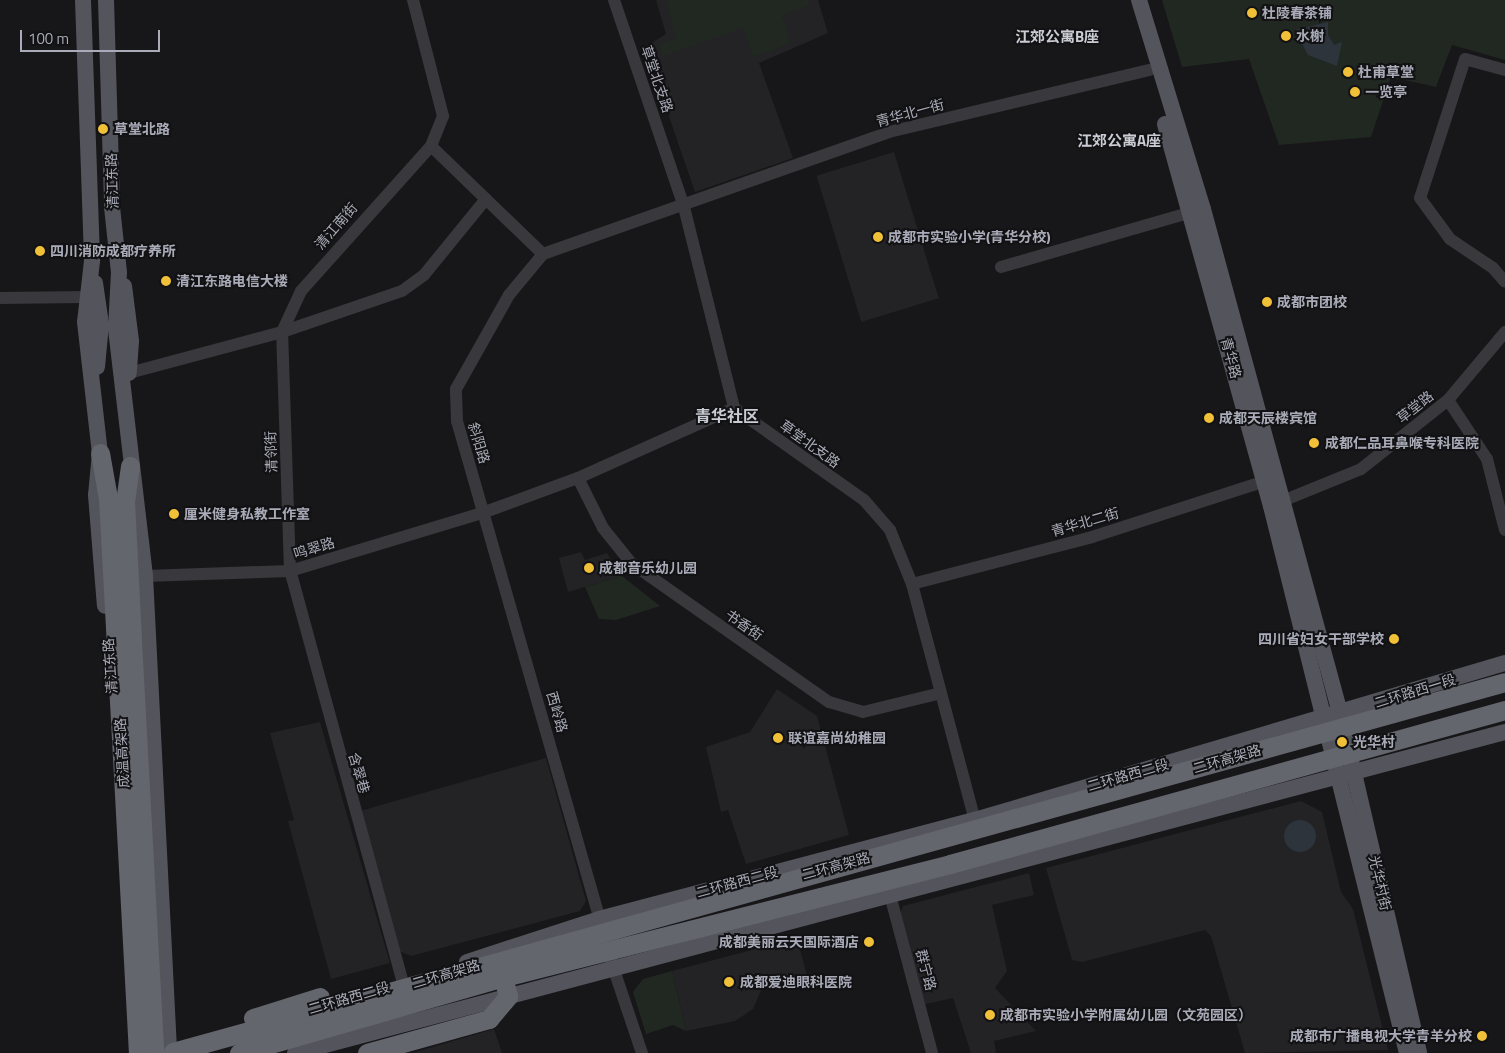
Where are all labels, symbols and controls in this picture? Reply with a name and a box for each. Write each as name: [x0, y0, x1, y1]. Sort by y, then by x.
place label: 杜陵春茶铺: [1262, 5, 1332, 21]
marker: 杜陵春茶铺: [1246, 7, 1258, 19]
scale bar: [22, 20, 162, 52]
text: 100 m: [28, 27, 69, 50]
district label: 江郊公寓B座: [1015, 28, 1099, 46]
place label: 水榭: [1296, 28, 1324, 44]
marker: 水榭: [1280, 30, 1292, 42]
street label: 草堂北支路: [638, 43, 676, 115]
place label: 杜甫草堂: [1358, 64, 1414, 80]
marker: 杜甫草堂: [1342, 66, 1354, 78]
place label: 一览亭: [1365, 84, 1407, 100]
marker: 一览亭: [1349, 86, 1361, 98]
street label: 青华北一街: [874, 96, 946, 130]
place label: 草堂北路: [114, 121, 170, 137]
marker: 草堂北路: [96, 122, 110, 136]
district label: 江郊公寓A座: [1077, 132, 1161, 150]
street label: 清江东路: [103, 153, 121, 209]
street label: 清江南街: [311, 199, 361, 253]
place label: 成都市实验小学(青华分校): [888, 229, 1051, 245]
marker: 成都市实验小学(青华分校): [872, 231, 884, 243]
place label: 四川消防成都疗养所: [50, 243, 176, 259]
marker: 四川消防成都疗养所: [34, 245, 46, 257]
place label: 清江东路电信大楼: [176, 273, 288, 289]
marker: 清江东路电信大楼: [160, 275, 172, 287]
place label: 成都市团校: [1277, 294, 1347, 310]
marker: 成都市团校: [1261, 296, 1273, 308]
street label: 青华路: [1217, 336, 1245, 380]
street label: 草堂路: [1393, 387, 1437, 427]
district label: 青华社区: [695, 406, 759, 426]
place label: 成都天辰楼宾馆: [1219, 410, 1317, 426]
marker: 成都天辰楼宾馆: [1203, 412, 1215, 424]
street label: 草堂北支路: [777, 417, 843, 471]
street label: 斜阳路: [465, 420, 493, 466]
street label: 清邻街: [262, 431, 280, 473]
place label: 成都仁品耳鼻喉专科医院: [1325, 435, 1479, 451]
marker: 成都仁品耳鼻喉专科医院: [1307, 436, 1321, 450]
street label: 青华北二街: [1049, 504, 1121, 540]
place label: 厘米健身私教工作室: [184, 506, 310, 522]
marker: 厘米健身私教工作室: [168, 508, 180, 520]
street label: 鸣翠路: [291, 534, 337, 562]
place label: 成都音乐幼儿园: [599, 560, 697, 576]
marker: 成都音乐幼儿园: [583, 562, 595, 574]
street label: 书香街: [722, 606, 766, 644]
place label: 四川省妇女干部学校: [1258, 631, 1384, 647]
marker: 四川省妇女干部学校: [1388, 633, 1400, 645]
street label: 清江东路: [100, 637, 120, 695]
street label: 二环路西一段: [1372, 671, 1458, 711]
street label: 西岭路: [543, 689, 571, 735]
street label: 成温高架路: [112, 718, 132, 788]
place label: 联谊嘉尚幼稚园: [788, 730, 886, 746]
marker: 联谊嘉尚幼稚园: [772, 732, 784, 744]
place label: 光华村: [1353, 734, 1395, 750]
marker: 光华村: [1335, 735, 1349, 749]
street label: 二环高架路: [1191, 741, 1263, 777]
street label: 含翠巷: [345, 750, 373, 796]
street label: 二环路西二段: [1085, 755, 1171, 795]
street label: 二环高架路: [800, 849, 872, 883]
street label: 光华村街: [1366, 854, 1394, 912]
street label: 二环路西二段: [694, 863, 780, 901]
place label: 成都美丽云天国际酒店: [719, 934, 859, 950]
marker: 成都美丽云天国际酒店: [863, 936, 875, 948]
street label: 群宁路: [912, 948, 940, 992]
street label: 二环高架路: [410, 956, 482, 992]
place label: 成都爱迪眼科医院: [740, 974, 852, 990]
marker: 成都爱迪眼科医院: [722, 975, 736, 989]
street label: 二环路西二段: [306, 978, 392, 1018]
place label: 成都市实验小学附属幼儿园（文苑园区）: [1000, 1007, 1252, 1023]
marker: 成都市实验小学附属幼儿园（文苑园区）: [984, 1009, 996, 1021]
place label: 成都市广播电视大学青羊分校: [1290, 1028, 1472, 1044]
marker: 成都市广播电视大学青羊分校: [1476, 1030, 1488, 1042]

